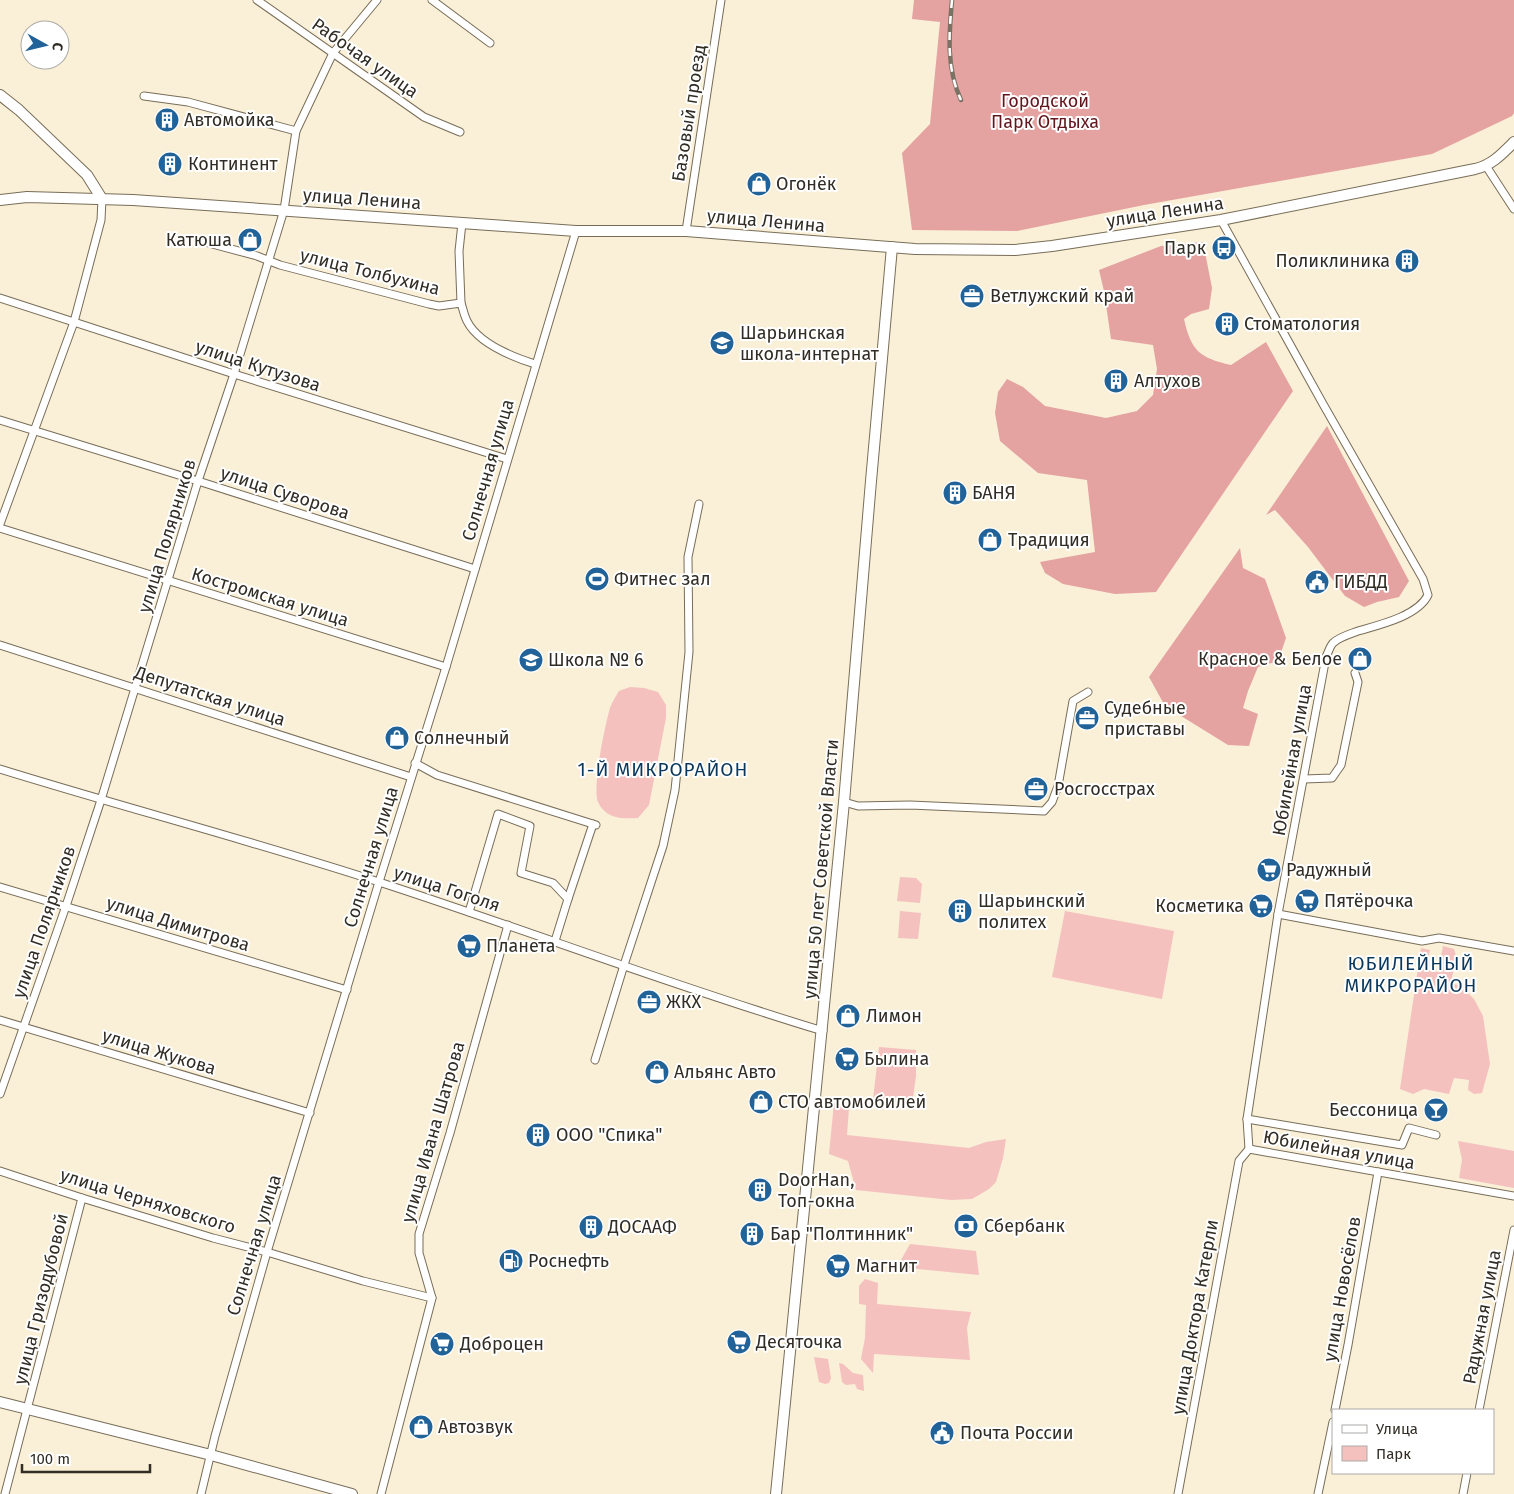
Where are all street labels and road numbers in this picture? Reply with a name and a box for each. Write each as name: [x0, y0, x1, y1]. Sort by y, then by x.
street label: Рабочая улица: [308, 13, 422, 103]
street label: Базовый проезд: [667, 43, 711, 183]
street label: улица Ленина: [302, 184, 422, 214]
street label: улица Ленина: [1105, 192, 1225, 232]
street label: улица Ленина: [706, 205, 826, 237]
street label: улица Толбухина: [298, 244, 442, 300]
street label: улица Кутузова: [193, 335, 323, 397]
street label: Солнечная улица: [457, 397, 519, 543]
street label: улица Полярников: [133, 456, 201, 616]
street label: улица Суворова: [218, 462, 352, 524]
street label: Костромская улица: [189, 563, 351, 631]
street label: Депутатская улица: [131, 661, 288, 731]
street label: Юбилейная улица: [1268, 682, 1316, 838]
street label: улица 50 лет Советской Власти: [799, 738, 843, 1000]
street label: Солнечная улица: [339, 784, 403, 930]
street label: улица Полярников: [8, 843, 80, 1001]
street label: улица Гоголя: [391, 861, 503, 917]
street label: улица Димитрова: [104, 892, 252, 956]
street label: улица Жукова: [99, 1024, 219, 1080]
street label: улица Ивана Шатрова: [397, 1039, 469, 1225]
street label: Юбилейная улица: [1261, 1126, 1417, 1174]
street label: улица Черняховского: [58, 1164, 238, 1238]
street label: Солнечная улица: [222, 1172, 286, 1318]
street label: улица Гризодубовой: [9, 1211, 73, 1387]
street label: улица Новосёлов: [1318, 1215, 1366, 1363]
street label: улица Доктора Катерли: [1167, 1218, 1223, 1416]
street label: Радужная улица: [1458, 1248, 1506, 1386]

